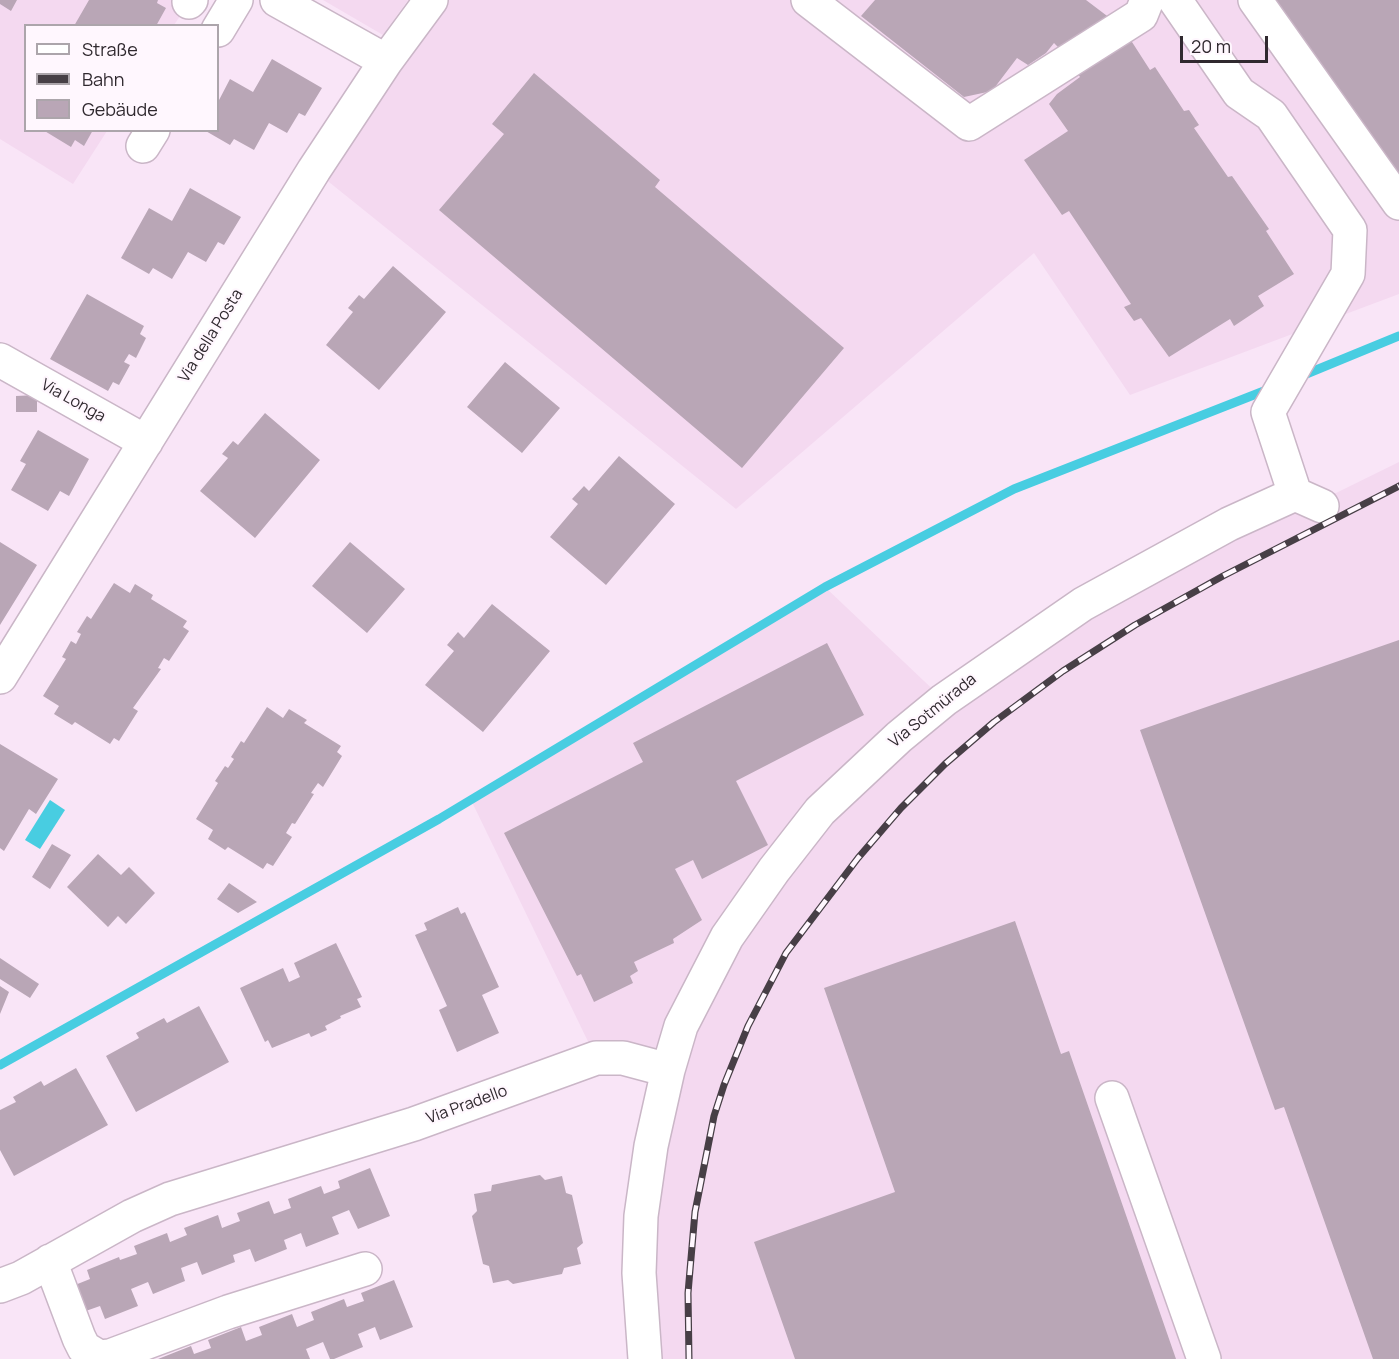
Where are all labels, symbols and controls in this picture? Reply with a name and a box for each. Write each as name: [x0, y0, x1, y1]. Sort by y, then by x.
legend: [24, 24, 219, 132]
scale bar: [1183, 24, 1272, 62]
text: 20 m: [1191, 34, 1231, 58]
text: Straße: [82, 37, 138, 61]
text: Bahn: [82, 67, 124, 91]
text: Gebäude: [82, 97, 158, 121]
street label: Via della Posta: [175, 286, 247, 386]
street label: Via Longa: [37, 375, 109, 427]
street label: Via Sotmürada: [886, 670, 980, 752]
street label: Via Pradello: [424, 1081, 510, 1129]

